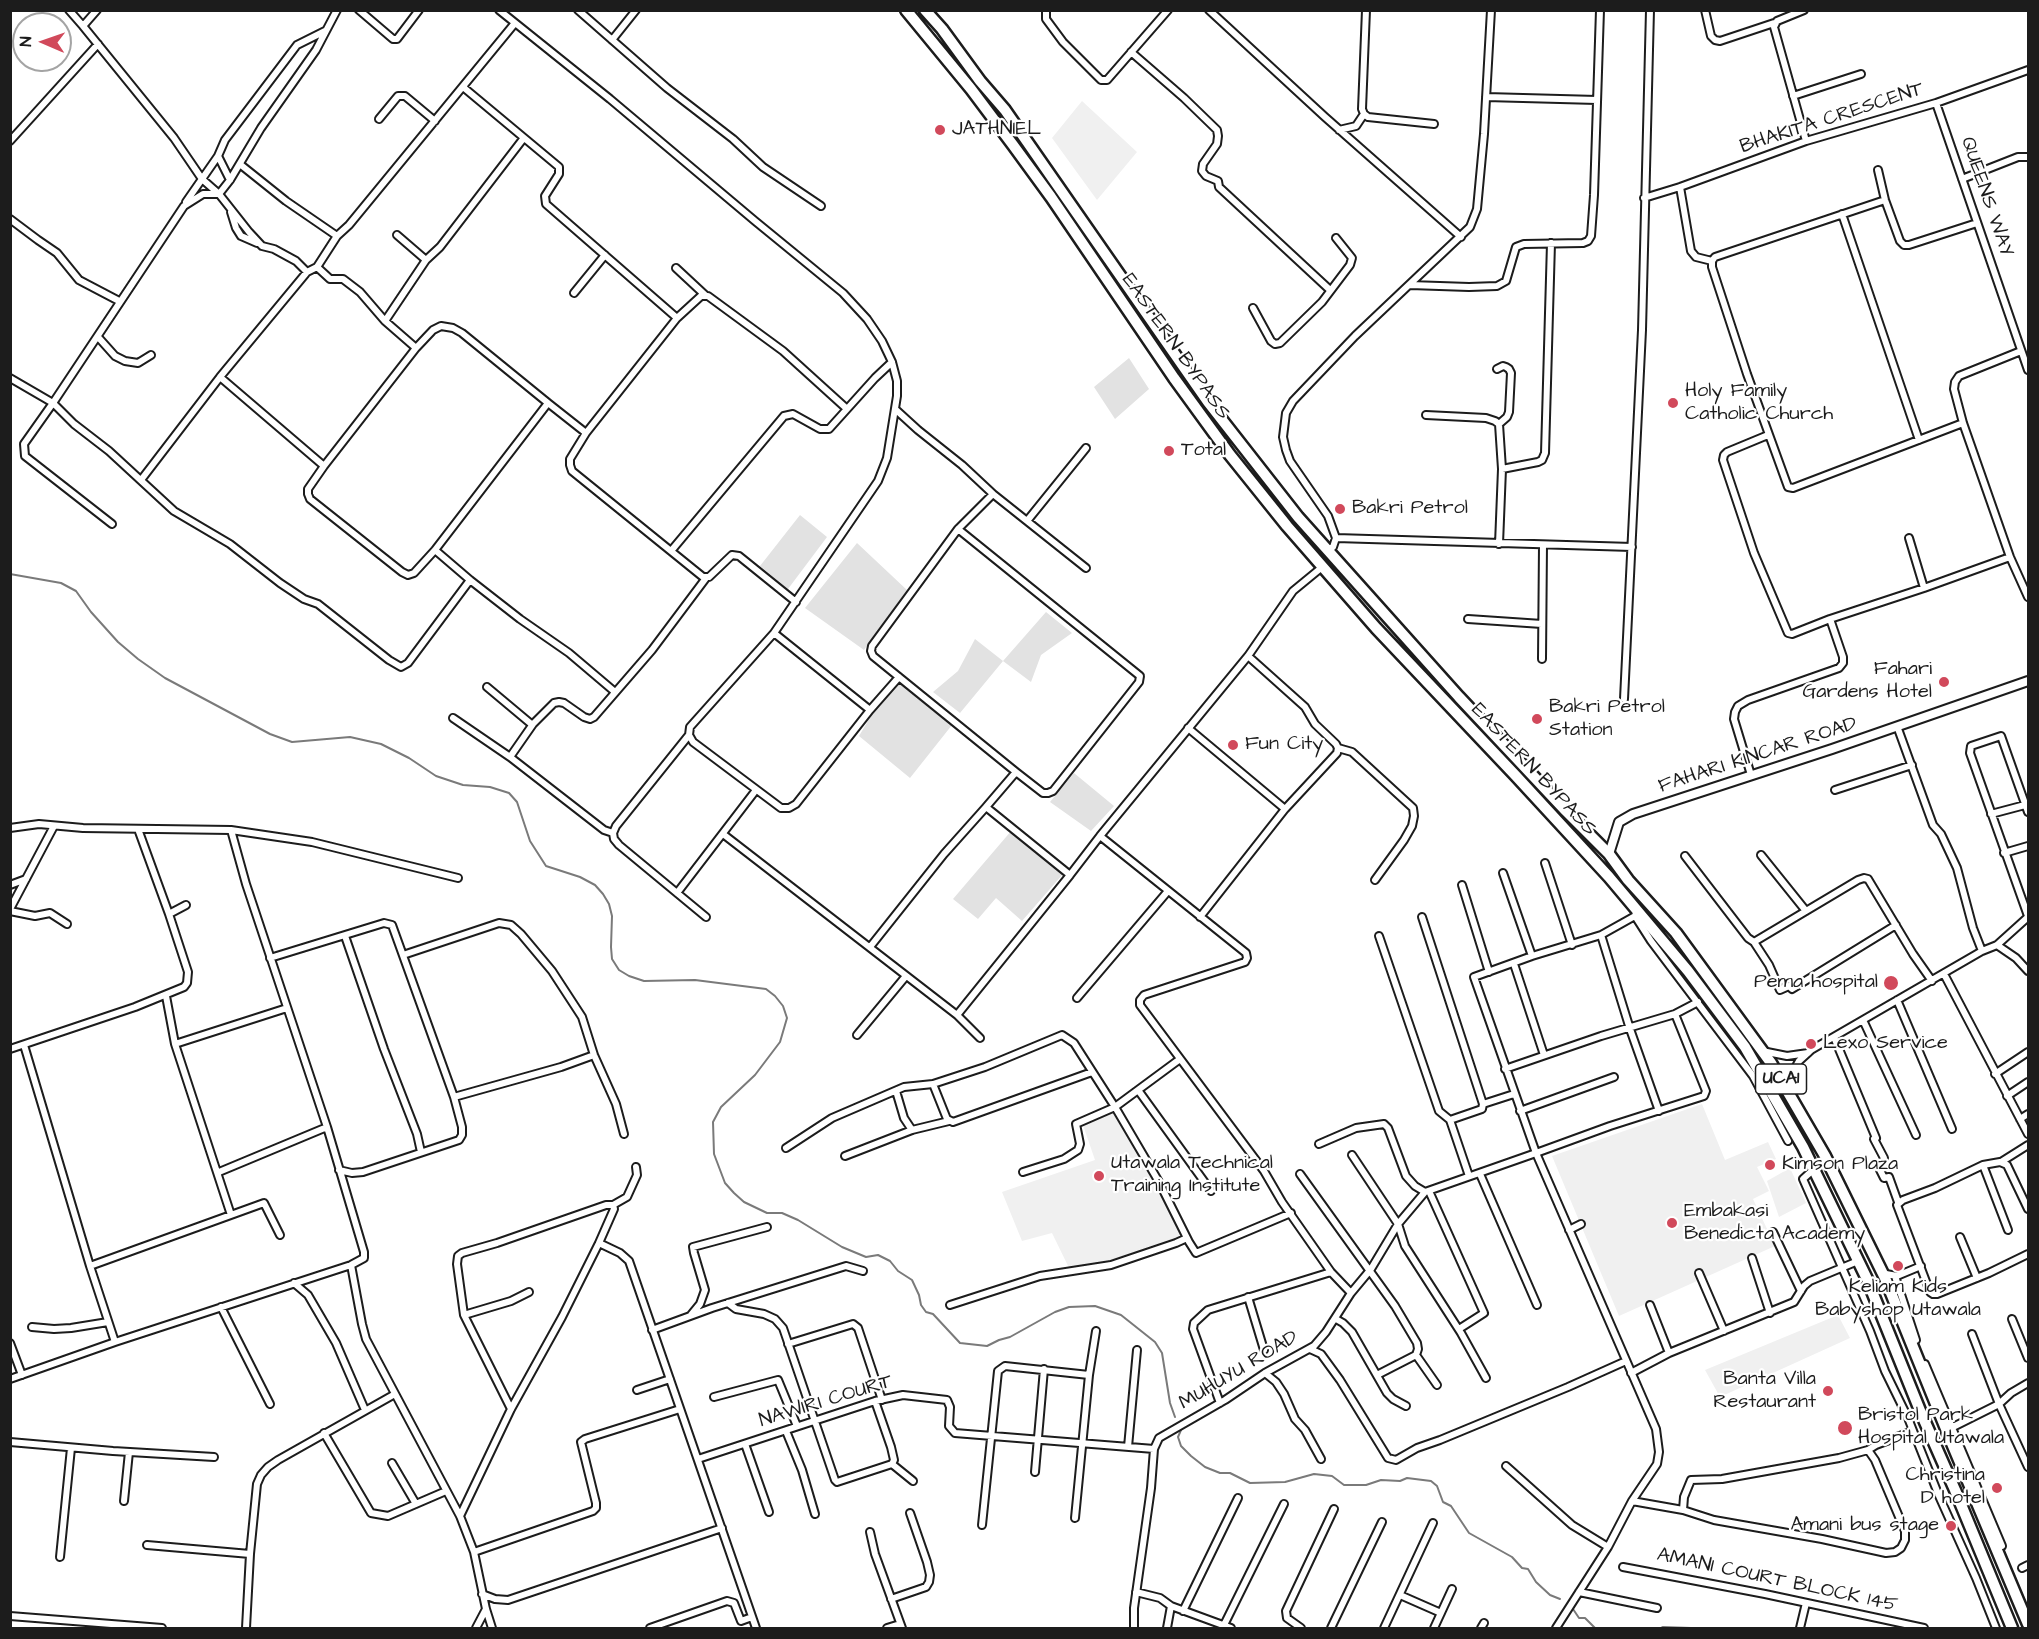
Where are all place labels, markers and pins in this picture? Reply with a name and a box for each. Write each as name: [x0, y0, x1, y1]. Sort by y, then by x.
place label: JATHNIEL: [952, 118, 1041, 142]
marker: JATHNIEL: [933, 123, 947, 137]
place label: Holy Family Catholic Church: [1685, 380, 1833, 427]
marker: Holy Family Catholic Church: [1666, 396, 1680, 410]
place label: Total: [1181, 439, 1226, 463]
marker: Total: [1162, 444, 1176, 458]
place label: Bakri Petrol: [1352, 497, 1468, 521]
marker: Bakri Petrol: [1333, 502, 1347, 516]
place label: Fahari Gardens Hotel: [1802, 658, 1932, 705]
marker: Fahari Gardens Hotel: [1937, 675, 1951, 689]
place label: Bakri Petrol Station: [1549, 696, 1665, 743]
marker: Bakri Petrol Station: [1530, 712, 1544, 726]
place label: Fun City: [1245, 733, 1323, 757]
marker: Fun City: [1226, 738, 1240, 752]
place label: Pema hospital: [1754, 971, 1878, 995]
marker: Pema hospital: [1882, 974, 1900, 992]
place label: Lexo Service: [1823, 1032, 1948, 1056]
marker: Lexo Service: [1804, 1037, 1818, 1051]
place label: Utawala Technical Training Institute: [1111, 1152, 1273, 1199]
place label: Kimson Plaza: [1782, 1153, 1898, 1177]
marker: Kimson Plaza: [1763, 1158, 1777, 1172]
marker: Utawala Technical Training Institute: [1092, 1169, 1106, 1183]
place label: Embakasi Benedicta Academy: [1684, 1200, 1865, 1247]
marker: Embakasi Benedicta Academy: [1665, 1216, 1679, 1230]
marker: Keliam Kids Babyshop Utawala: [1891, 1259, 1905, 1273]
place label: Keliam Kids Babyshop Utawala: [1815, 1276, 1981, 1323]
place label: Banta Villa Restaurant: [1713, 1368, 1816, 1415]
marker: Banta Villa Restaurant: [1821, 1384, 1835, 1398]
place label: Bristol Park Hospital Utawala: [1858, 1404, 2004, 1451]
marker: Bristol Park Hospital Utawala: [1836, 1419, 1854, 1437]
place label: Christina D hotel: [1906, 1464, 1985, 1511]
marker: Christina D hotel: [1990, 1481, 2004, 1495]
place label: Amani bus stage: [1791, 1514, 1939, 1538]
marker: Amani bus stage: [1944, 1519, 1958, 1533]

